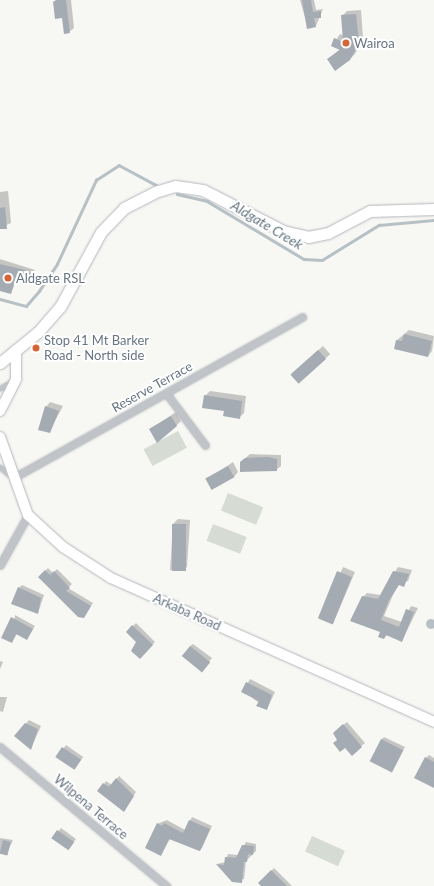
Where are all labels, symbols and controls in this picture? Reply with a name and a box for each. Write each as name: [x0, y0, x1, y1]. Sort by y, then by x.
place label: Wairoa: [354, 35, 395, 51]
marker: Wairoa: [341, 38, 351, 48]
water label: Aldgate Creek: [228, 197, 306, 253]
place label: Aldgate RSL: [16, 270, 85, 286]
marker: Aldgate RSL: [3, 273, 13, 283]
place label: Stop 41 Mt Barker Road - North side: [44, 333, 149, 364]
marker: Stop 41 Mt Barker Road - North side: [31, 343, 41, 353]
street label: Reserve Terrace: [109, 358, 195, 416]
street label: Arkaba Road: [151, 590, 223, 634]
street label: Wilpena Terrace: [51, 771, 131, 843]

